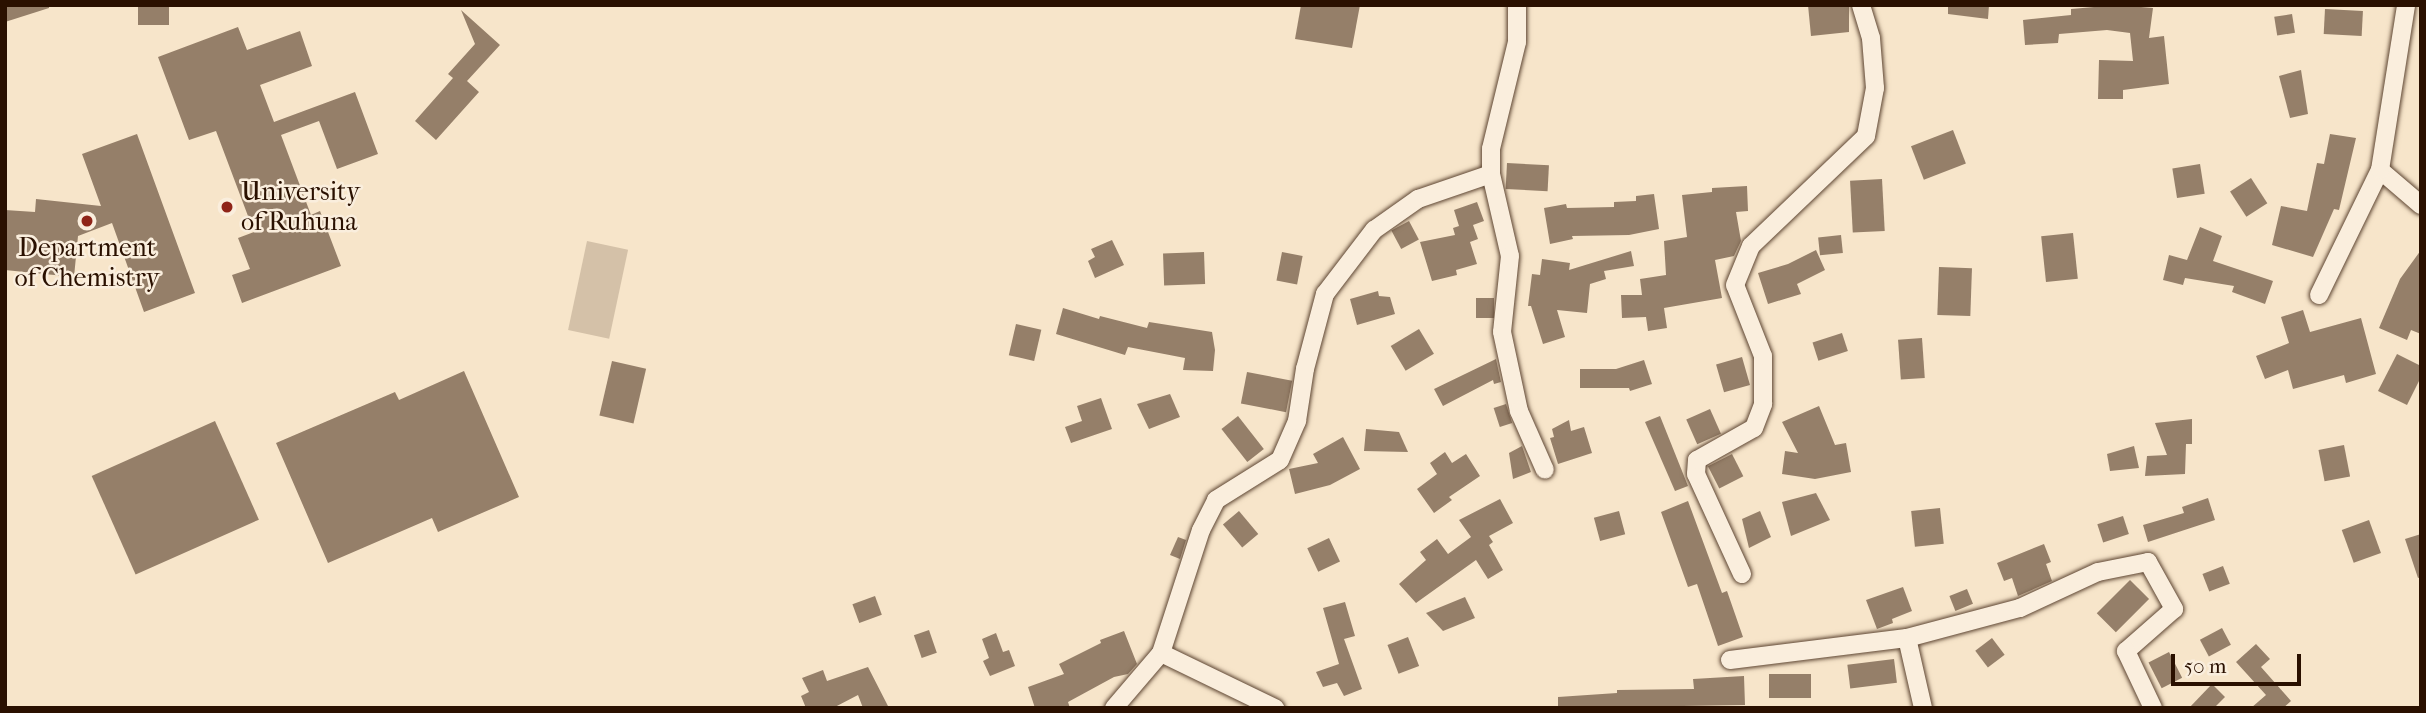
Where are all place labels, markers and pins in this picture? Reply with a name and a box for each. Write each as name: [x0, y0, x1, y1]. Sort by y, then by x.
place label: University of Ruhuna: [241, 176, 360, 238]
marker: University of Ruhuna: [219, 199, 235, 215]
marker: Department of Chemistry: [79, 213, 95, 229]
place label: Department of Chemistry: [14, 232, 160, 294]

